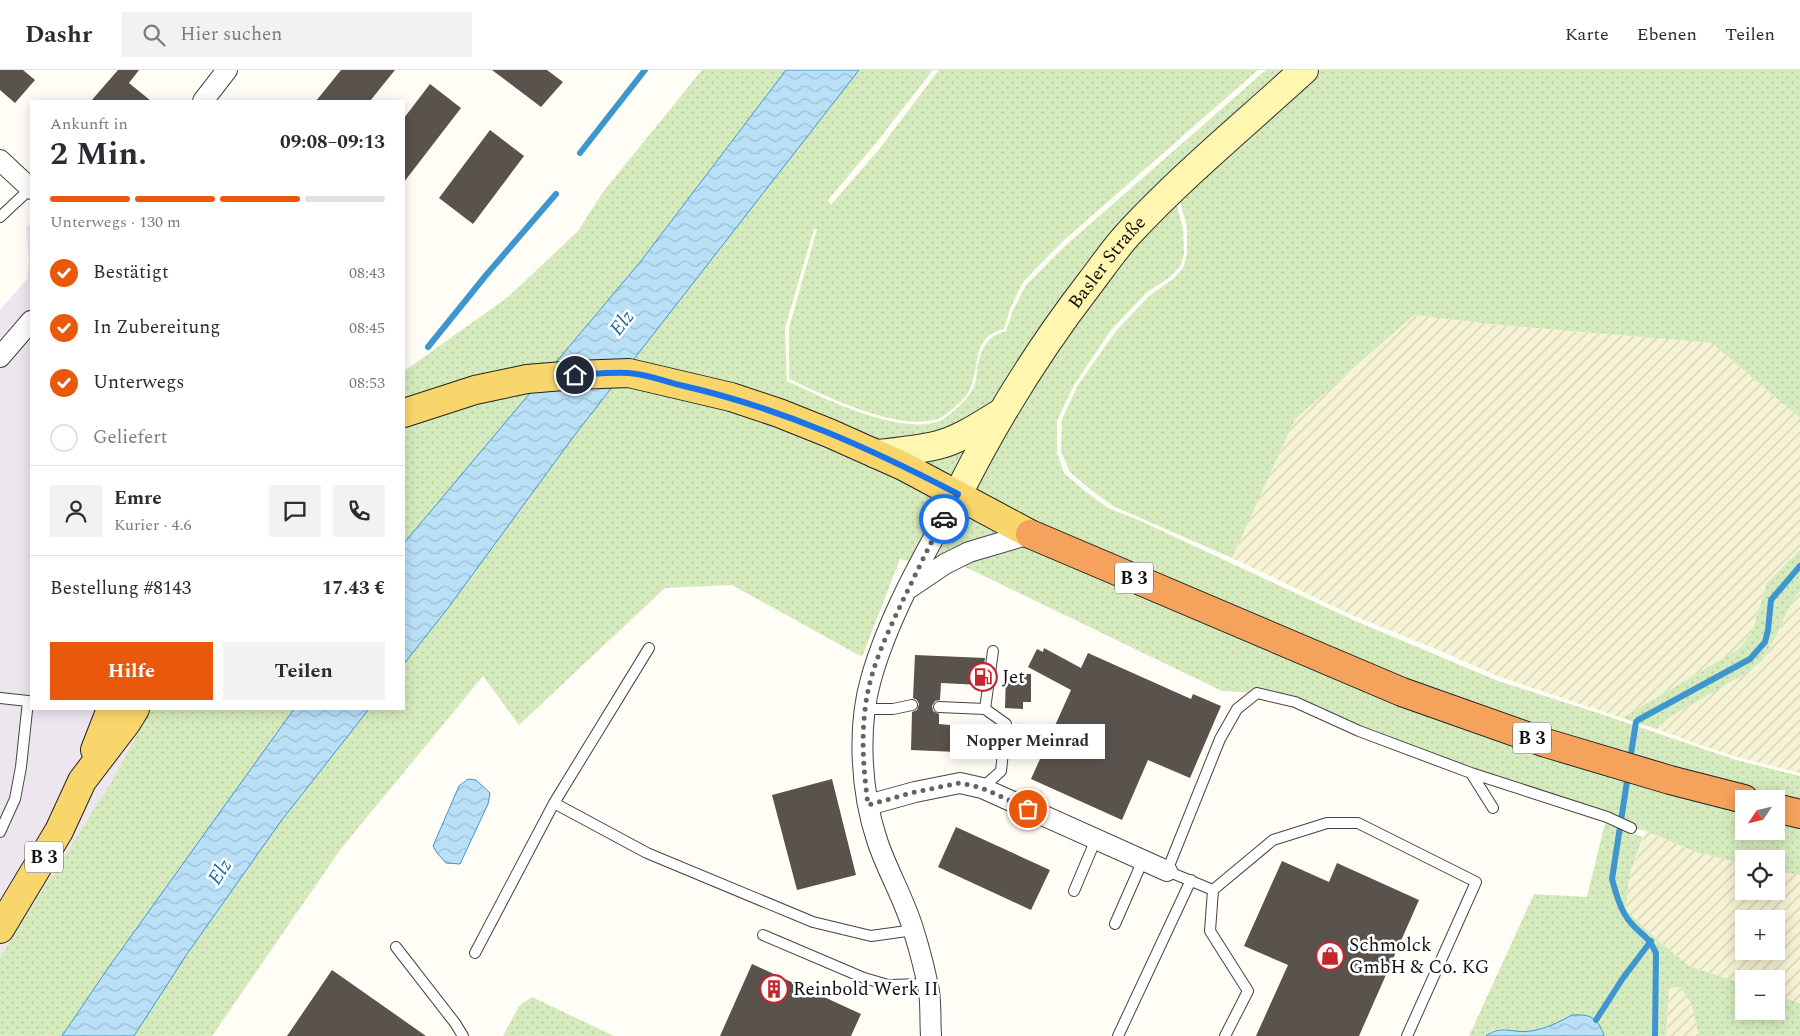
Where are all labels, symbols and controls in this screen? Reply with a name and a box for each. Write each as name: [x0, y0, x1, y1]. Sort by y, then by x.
search box: [122, 12, 472, 57]
text: Dashr: [25, 17, 92, 53]
text: Hier suchen: [180, 20, 282, 49]
icon: search: [140, 21, 168, 49]
text: Karte: [1565, 21, 1609, 48]
text: Ebenen: [1637, 21, 1697, 48]
text: Teilen: [1725, 21, 1775, 48]
text: Ankunft in: [50, 112, 128, 136]
text: 09:08–09:13: [280, 128, 385, 157]
text: 2 Min.: [50, 130, 147, 179]
street label: Basler Straße: [1061, 209, 1153, 315]
text: Unterwegs · 130 m: [50, 210, 181, 234]
text: Bestätigt: [93, 258, 169, 287]
icon: check: [50, 259, 78, 287]
text: 08:43: [349, 261, 385, 285]
water label: Elz: [602, 304, 642, 342]
text: In Zubereitung: [93, 313, 221, 342]
icon: check: [50, 314, 78, 342]
text: 08:45: [349, 316, 385, 340]
pin: [554, 354, 596, 396]
icon: home: [561, 361, 589, 389]
text: Unterwegs: [93, 368, 184, 397]
icon: check: [50, 369, 78, 397]
text: 08:53: [349, 371, 385, 395]
text: Geliefert: [93, 423, 167, 452]
text: Emre: [114, 484, 162, 513]
button: person: [50, 485, 102, 537]
button: chat: [269, 485, 321, 537]
button: phone: [333, 485, 385, 537]
courier: [919, 494, 969, 544]
icon: car: [930, 505, 958, 533]
text: Kurier · 4.6: [114, 513, 191, 537]
road number: B 3: [1115, 562, 1153, 594]
text: Bestellung #8143: [50, 574, 191, 603]
text: 17.43 €: [322, 574, 385, 603]
button: Hilfe: [50, 642, 213, 700]
button: Teilen: [223, 642, 385, 700]
fuel station icon: Jet: [968, 662, 998, 692]
place label: Jet: [1002, 663, 1025, 692]
road number: B 3: [1513, 722, 1551, 754]
callout: Nopper Meinrad: [950, 724, 1106, 759]
text: Nopper Meinrad: [966, 729, 1089, 753]
pin: [1007, 788, 1049, 830]
north arrow: [1735, 790, 1785, 840]
map controls: [1735, 790, 1785, 1020]
icon: bag: [1014, 795, 1042, 823]
road number: B 3: [25, 842, 63, 872]
button: locate: [1735, 850, 1785, 900]
water label: Elz: [200, 853, 240, 891]
button: +: [1735, 910, 1785, 960]
place label: Schmolck GmbH & Co. KG: [1349, 931, 1489, 982]
shop icon: Schmolck GmbH & Co. KG: [1315, 941, 1345, 971]
button: −: [1735, 970, 1785, 1020]
building icon: Reinbold Werk II: [759, 974, 789, 1004]
place label: Reinbold Werk II: [793, 975, 939, 1004]

